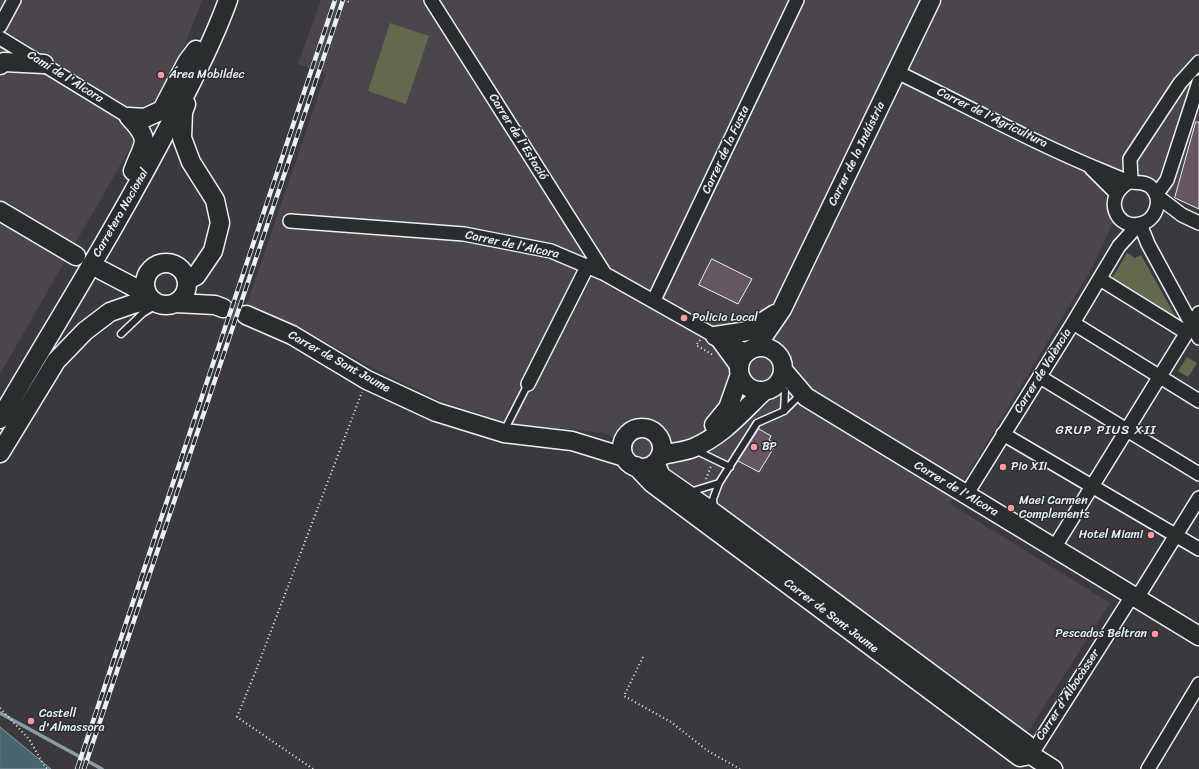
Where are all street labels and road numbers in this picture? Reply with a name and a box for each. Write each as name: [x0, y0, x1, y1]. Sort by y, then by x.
street label: Camí de l'Alcora: [24, 48, 106, 106]
street label: Carrer de l'Agricultura: [934, 85, 1050, 151]
street label: Carrer de l'Estació: [486, 91, 550, 183]
street label: Carrer de la Indústria: [826, 100, 888, 208]
street label: Carrer de la Fusta: [699, 104, 753, 196]
street label: Carretera Nacional: [90, 166, 152, 260]
street label: Carrer de l'Alcora: [464, 228, 560, 262]
street label: Carrer de València: [1011, 326, 1075, 416]
street label: Carrer de Sant Jaume: [285, 328, 393, 396]
street label: Carrer de l'Alcora: [911, 458, 1001, 520]
street label: Carrer de Sant Jaume: [781, 576, 881, 656]
street label: Carrer d'Albocàsser: [1033, 647, 1103, 743]

